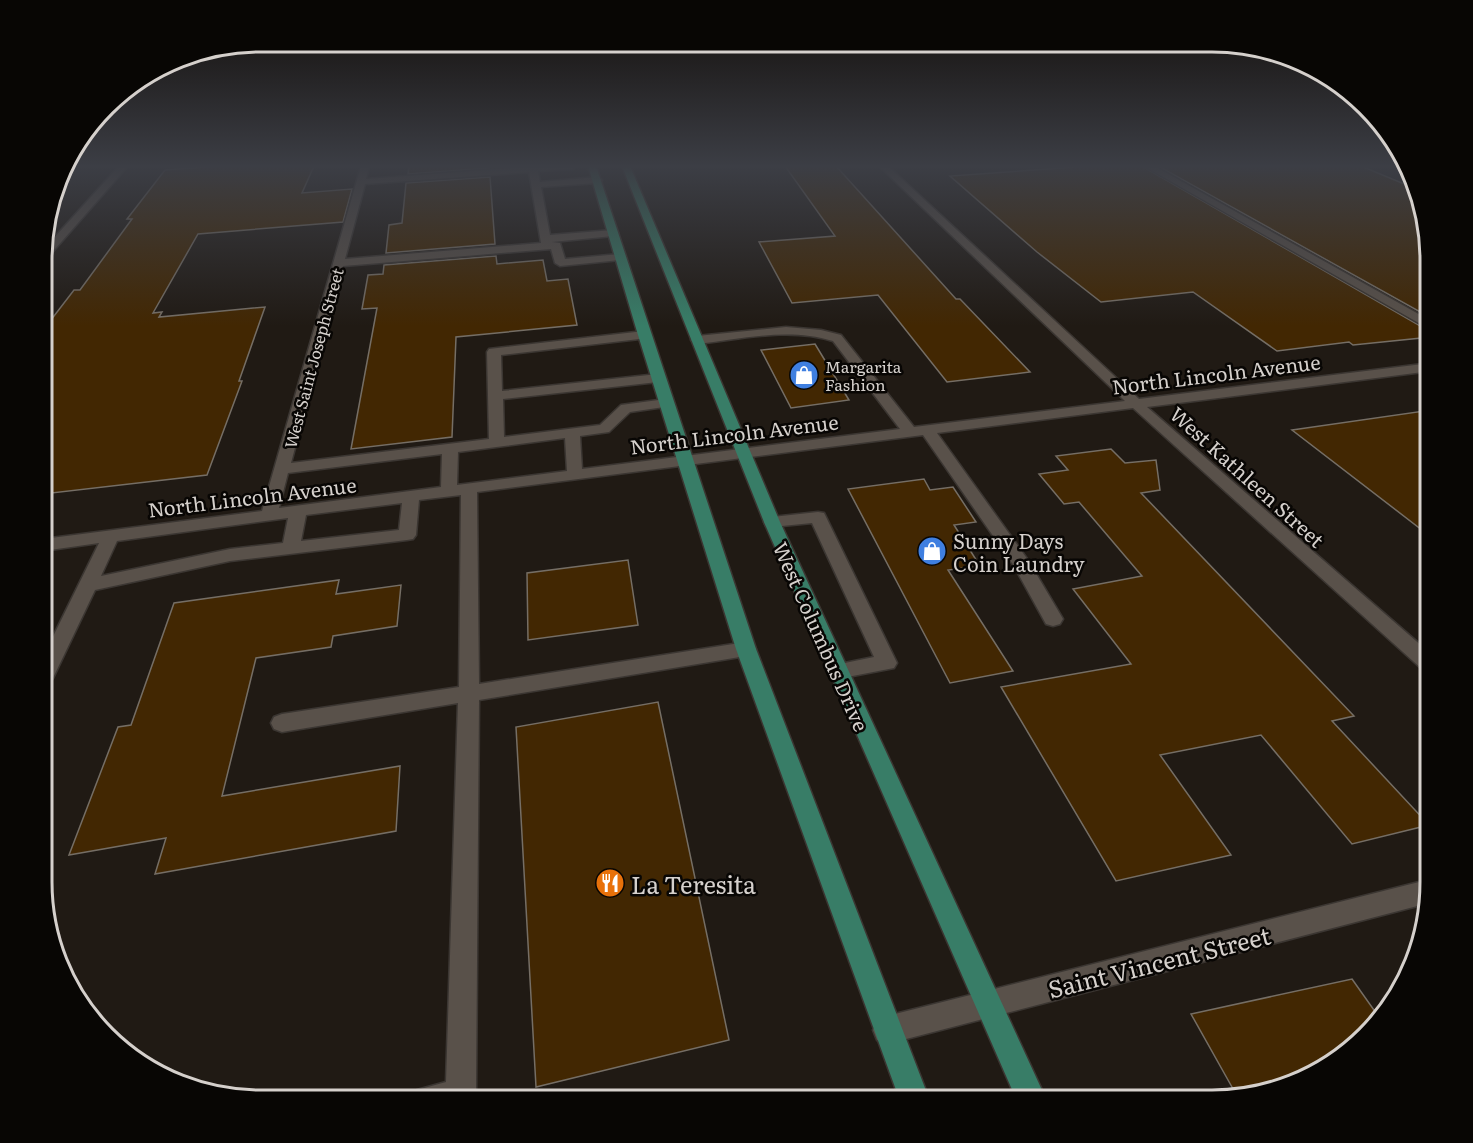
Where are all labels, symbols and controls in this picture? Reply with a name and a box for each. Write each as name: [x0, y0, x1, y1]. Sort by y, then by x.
street label: West Saint Joseph Street: [277, 265, 349, 451]
street label: North Lincoln Avenue: [1110, 345, 1322, 401]
place label: Margarita Fashion: [825, 354, 902, 396]
shop icon: Margarita Fashion: [788, 359, 820, 391]
street label: West Kathleen Street: [1164, 398, 1332, 554]
street label: North Lincoln Avenue: [628, 405, 840, 461]
street label: North Lincoln Avenue: [146, 468, 358, 524]
place label: Sunny Days Coin Laundry: [953, 525, 1085, 578]
shop icon: Sunny Days Coin Laundry: [916, 535, 948, 567]
street label: West Columbus Drive: [767, 536, 877, 736]
place label: La Teresita: [631, 866, 756, 901]
restaurant icon: La Teresita: [594, 867, 626, 899]
street label: Saint Vincent Street: [1044, 916, 1274, 1006]

